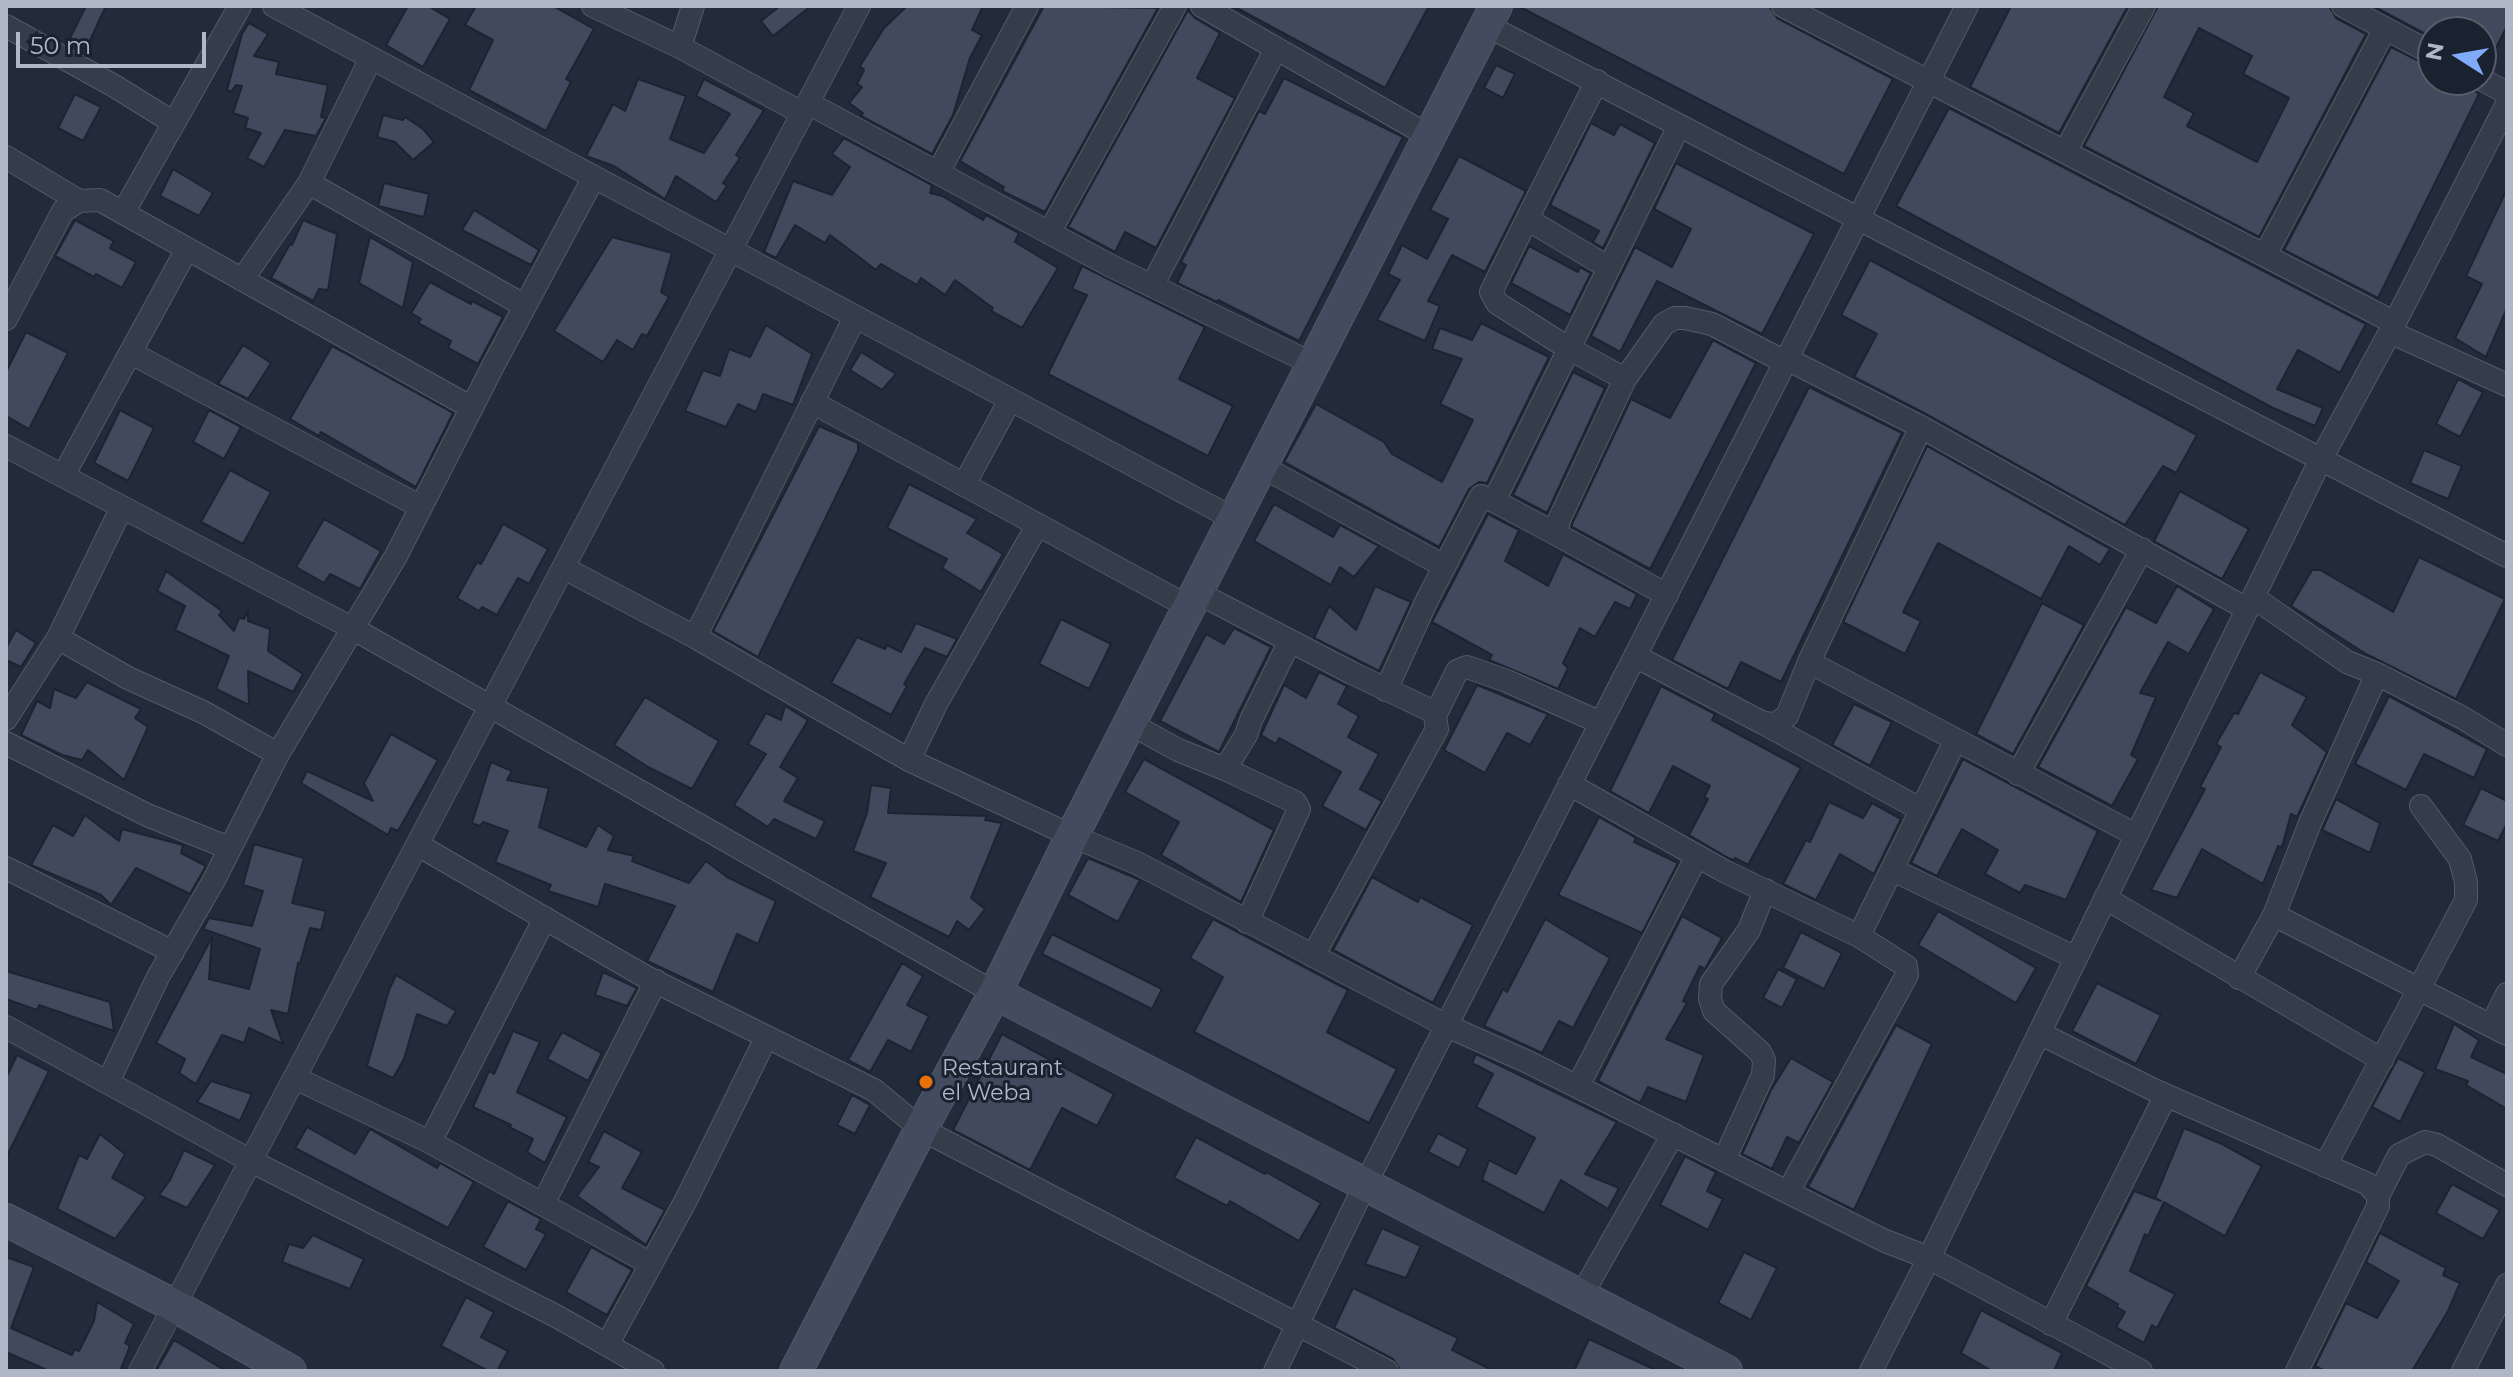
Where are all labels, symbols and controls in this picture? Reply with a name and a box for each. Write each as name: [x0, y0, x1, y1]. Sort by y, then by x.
scale bar: [20, 16, 210, 66]
north arrow: [2417, 16, 2497, 96]
text: 50 m: [30, 31, 91, 60]
text: N: [2420, 40, 2450, 63]
place label: Restaurant el Weba: [942, 1056, 1063, 1108]
marker: Restaurant el Weba: [917, 1073, 935, 1091]

